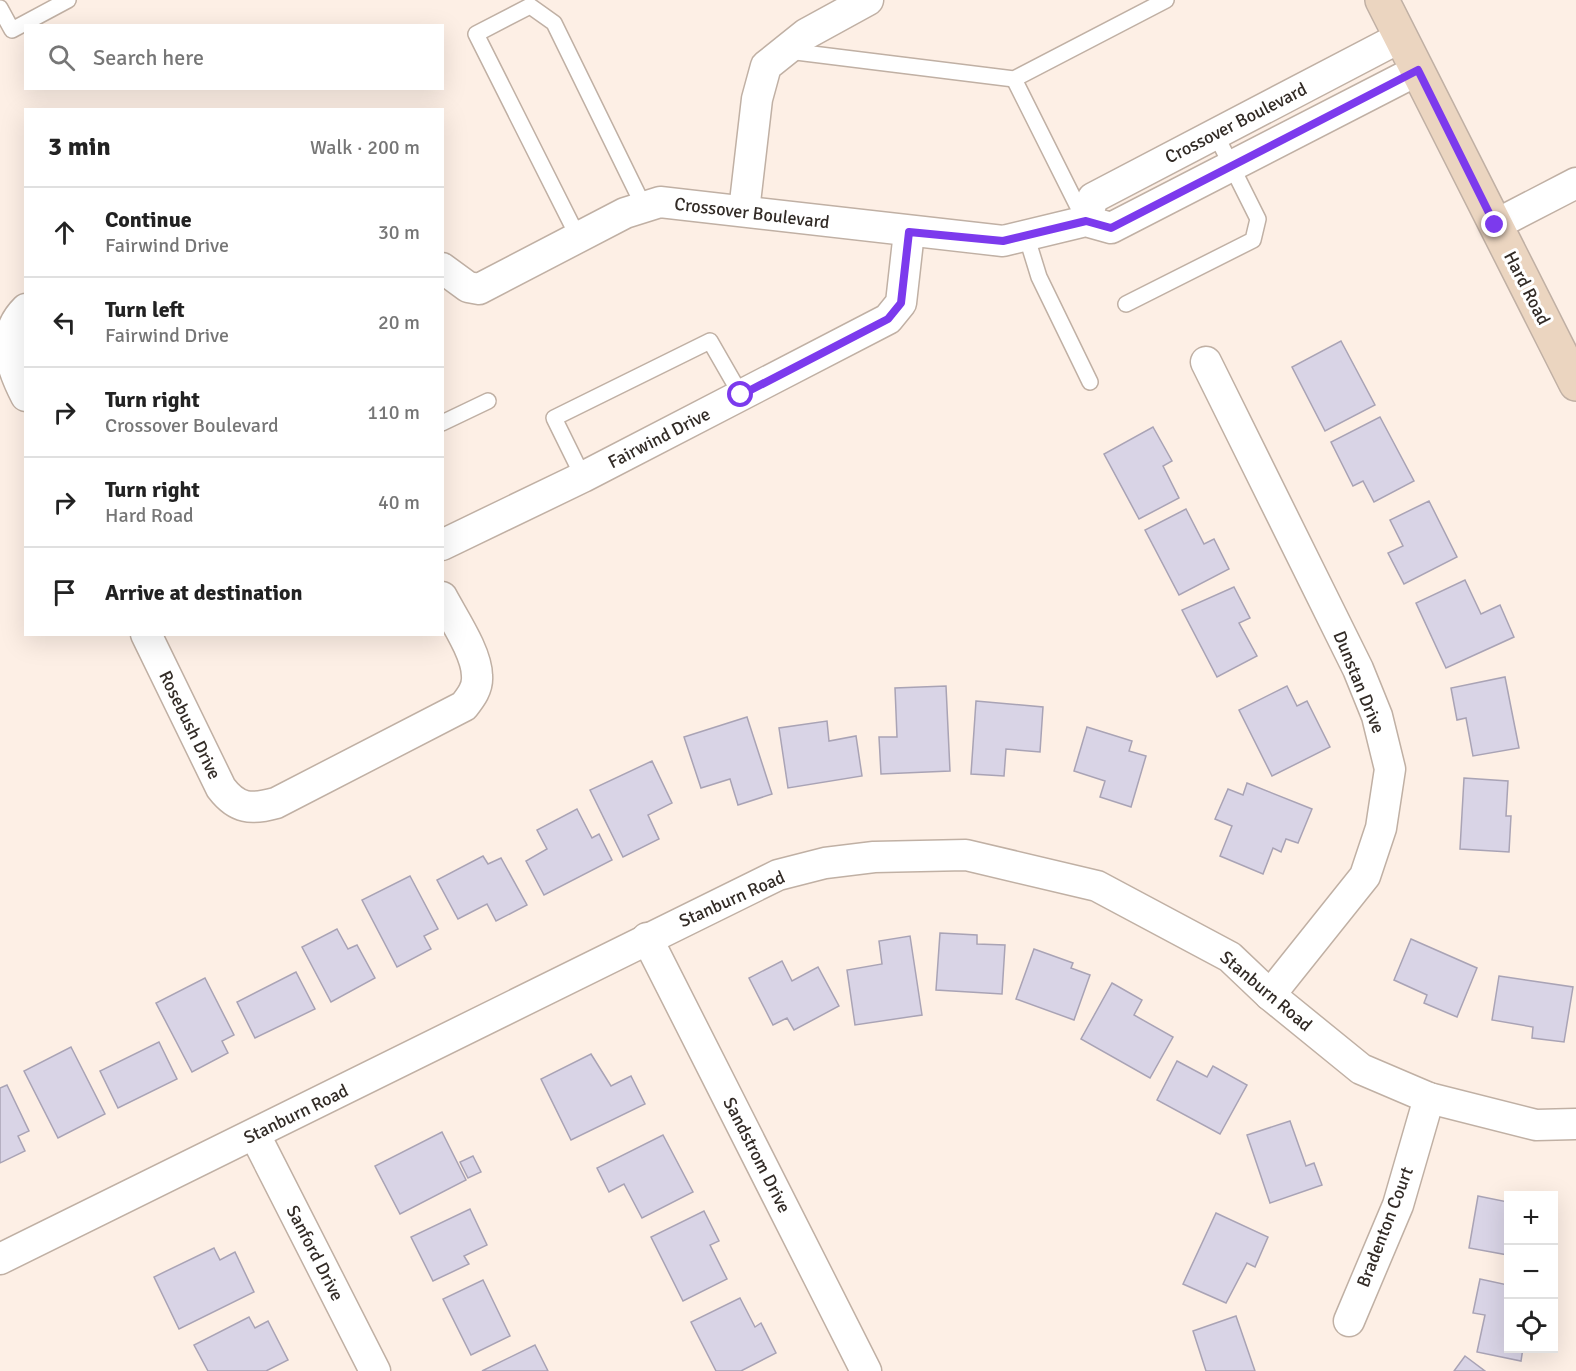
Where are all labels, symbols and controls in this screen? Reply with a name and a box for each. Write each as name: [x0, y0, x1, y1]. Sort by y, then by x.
search box: [24, 24, 444, 90]
icon: search: [45, 41, 78, 74]
text: Search here: [93, 44, 204, 71]
street label: Crossover Boulevard: [1161, 78, 1311, 168]
text: 3 min: [48, 131, 111, 163]
text: Walk · 200 m: [310, 135, 420, 160]
street label: Crossover Boulevard: [673, 193, 831, 233]
text: Continue: [105, 206, 192, 233]
route end: [1481, 211, 1507, 237]
icon: ahead: [48, 216, 81, 249]
text: 30 m: [378, 220, 420, 245]
text: Fairwind Drive: [105, 233, 229, 258]
street label: Hard Road: [1499, 247, 1555, 329]
text: Turn left: [105, 296, 185, 323]
icon: left: [48, 306, 81, 339]
text: 20 m: [378, 310, 420, 335]
text: Fairwind Drive: [105, 323, 229, 348]
route start: [727, 381, 753, 407]
text: Turn right: [105, 386, 200, 413]
icon: right: [48, 396, 81, 429]
text: 110 m: [367, 400, 420, 425]
street label: Fairwind Drive: [604, 403, 714, 473]
text: Crossover Boulevard: [105, 413, 279, 438]
text: Turn right: [105, 476, 200, 503]
icon: right: [48, 486, 81, 519]
text: 40 m: [378, 490, 420, 515]
text: Hard Road: [105, 503, 194, 528]
icon: arrive: [48, 576, 81, 609]
text: Arrive at destination: [105, 579, 302, 606]
street label: Dunstan Drive: [1328, 627, 1390, 737]
street label: Rosebush Drive: [154, 667, 226, 783]
street label: Stanburn Road: [676, 866, 788, 932]
street label: Stanburn Road: [1215, 946, 1317, 1036]
street label: Stanburn Road: [240, 1079, 352, 1149]
street label: Sandstrom Drive: [718, 1093, 796, 1217]
street label: Bradenton Court: [1352, 1164, 1418, 1290]
map controls: [1504, 1191, 1558, 1353]
button: +: [1504, 1191, 1558, 1245]
street label: Sanford Drive: [282, 1201, 348, 1305]
button: −: [1504, 1245, 1558, 1299]
button: locate: [1504, 1299, 1558, 1353]

